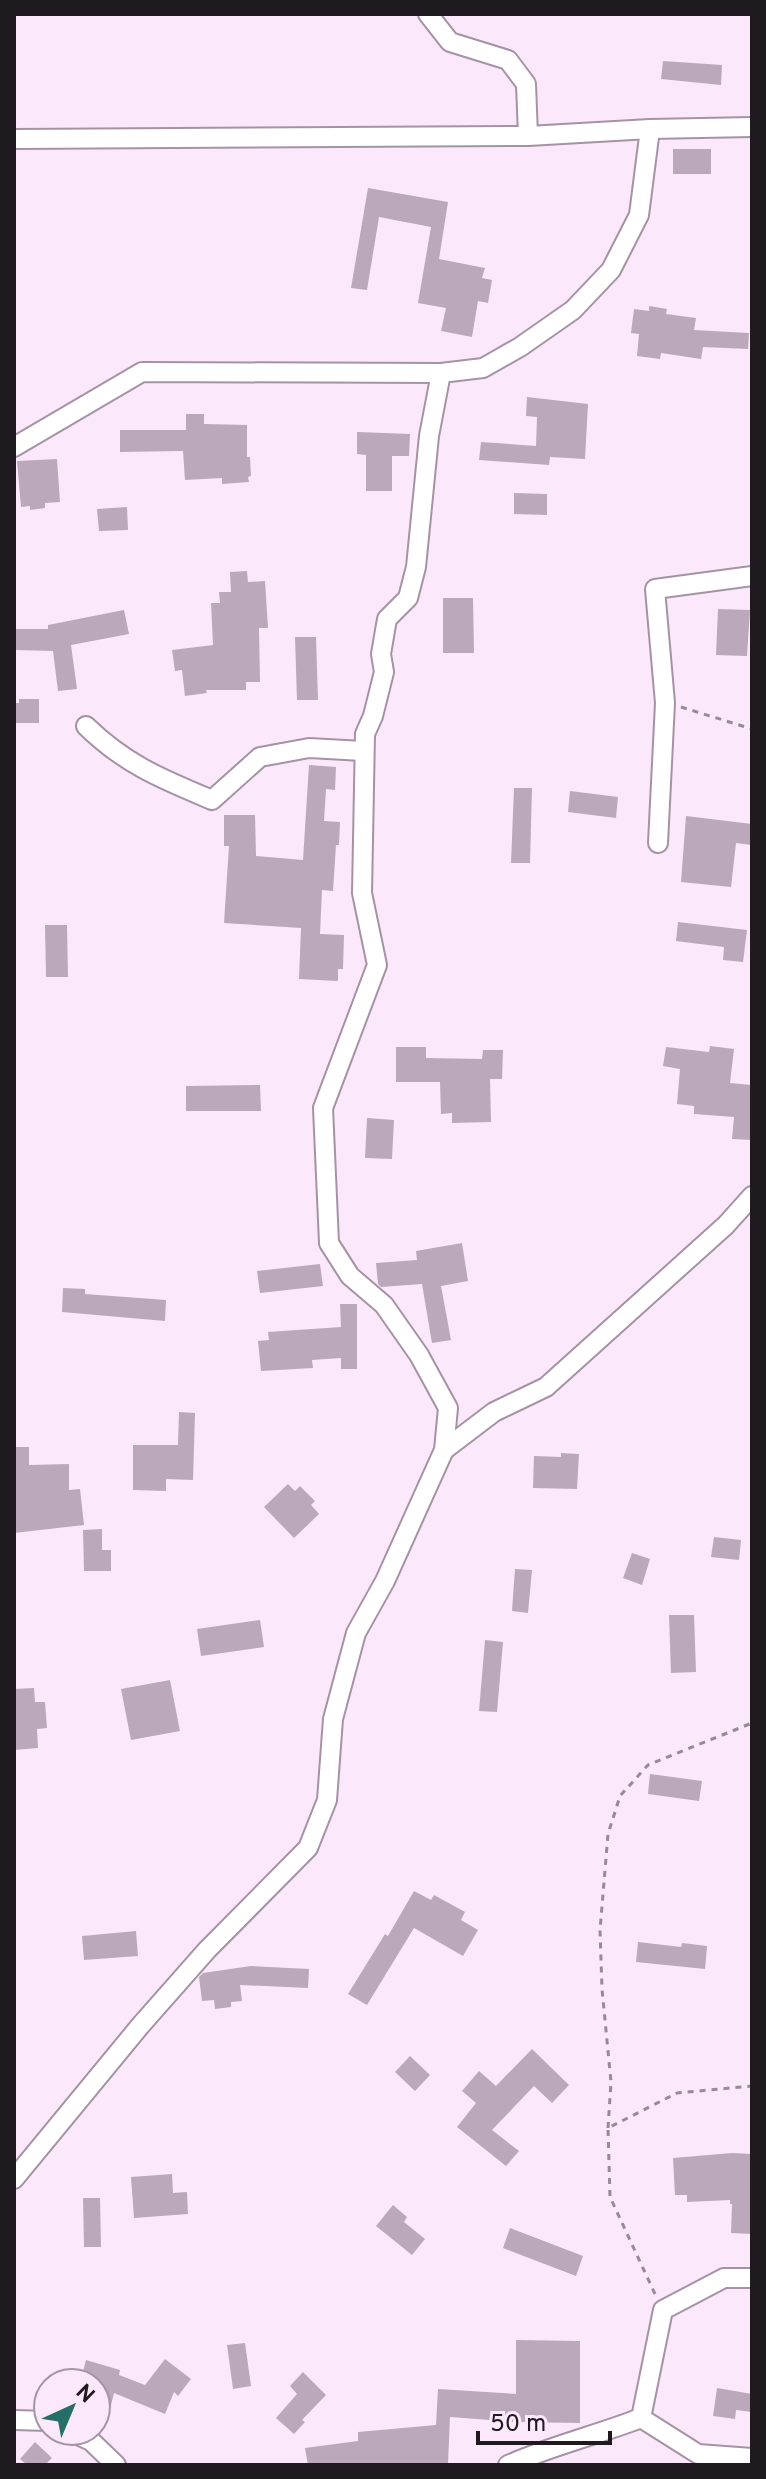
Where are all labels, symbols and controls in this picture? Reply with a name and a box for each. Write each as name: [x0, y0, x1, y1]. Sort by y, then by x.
north arrow: [32, 2367, 112, 2447]
text: N: [69, 2379, 99, 2410]
scale bar: [478, 2395, 610, 2445]
text: 50 m: [490, 2410, 546, 2440]

